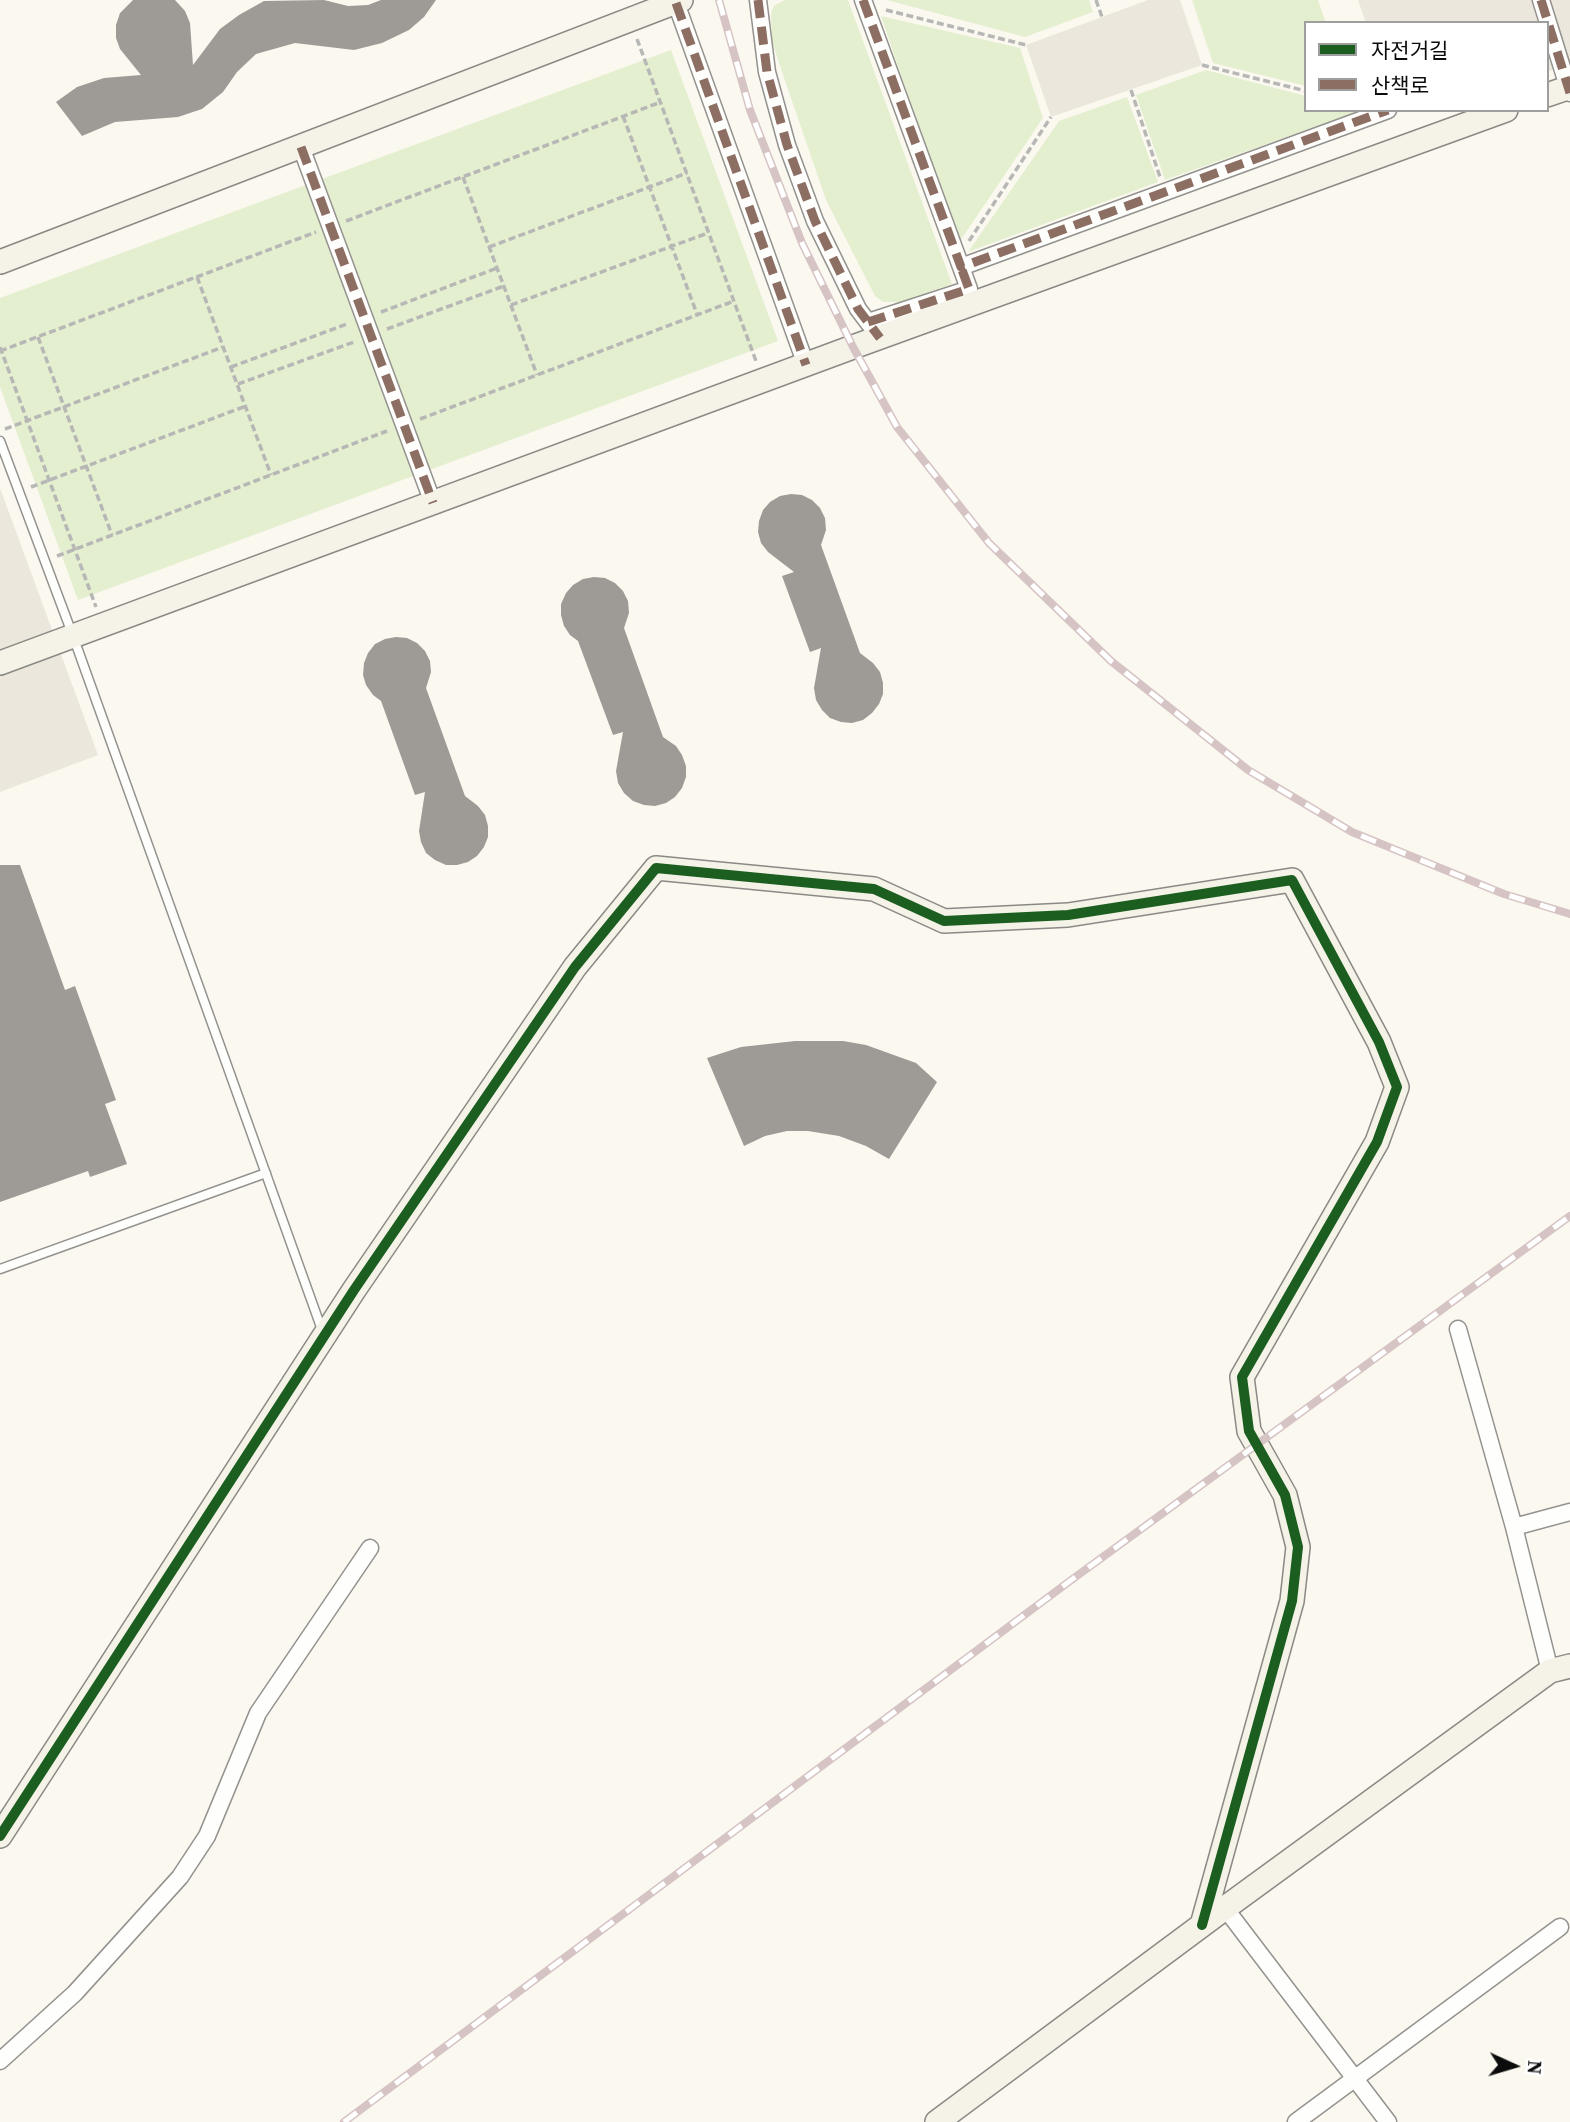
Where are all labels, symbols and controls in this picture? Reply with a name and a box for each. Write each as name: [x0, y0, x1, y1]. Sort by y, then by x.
legend: [1304, 21, 1549, 112]
text: 자전거길: [1371, 36, 1448, 65]
text: 산책로: [1371, 71, 1429, 100]
north arrow: [1479, 2031, 1549, 2101]
text: N: [1521, 2060, 1548, 2075]

